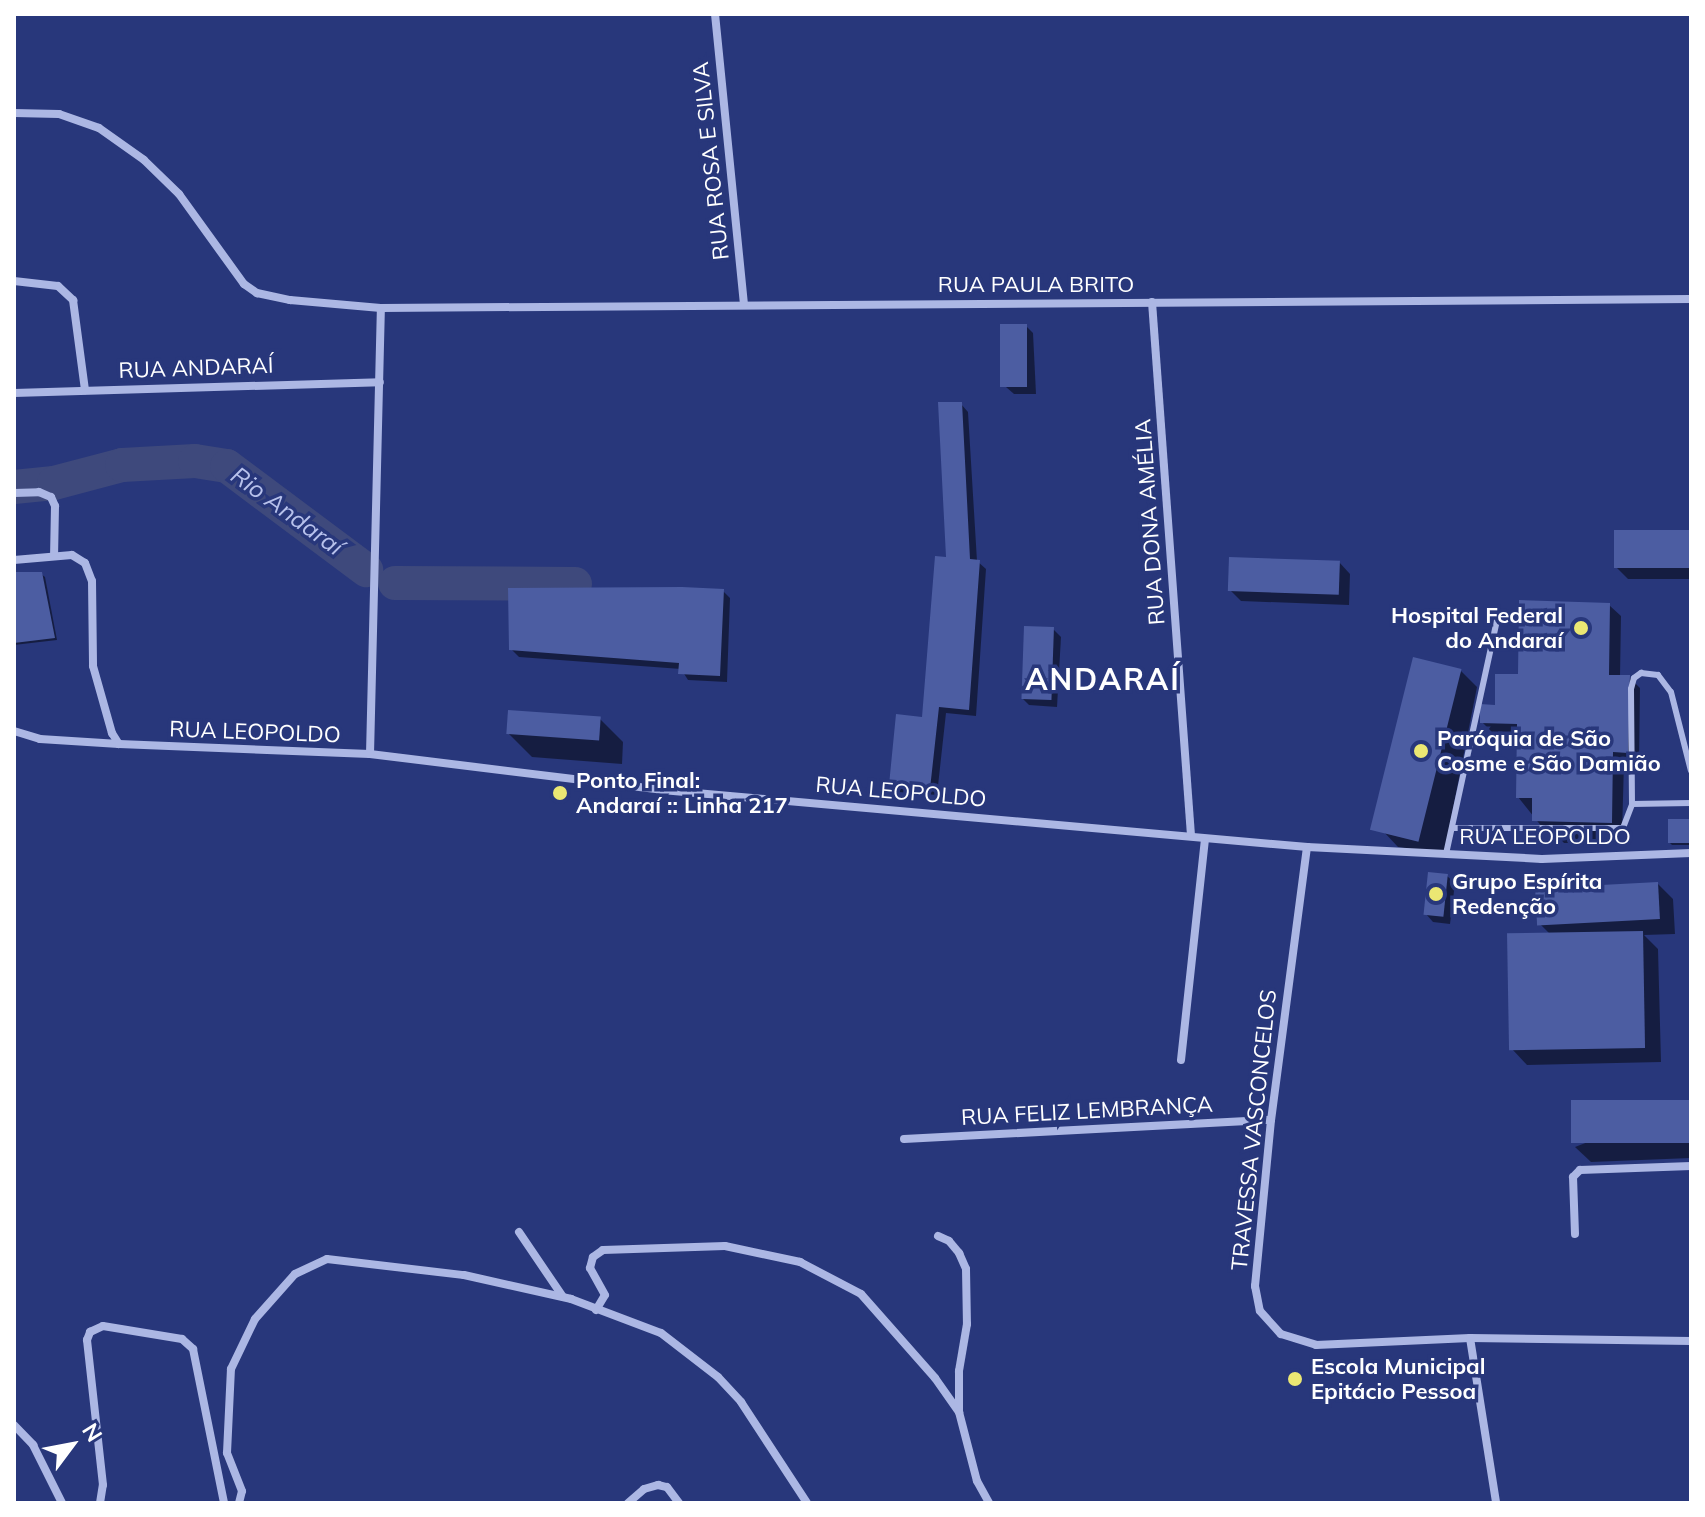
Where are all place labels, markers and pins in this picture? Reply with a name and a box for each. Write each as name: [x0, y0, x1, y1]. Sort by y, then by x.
place label: Hospital Federal do Andaraí: [1391, 602, 1563, 654]
marker: Hospital Federal do Andaraí: [1570, 617, 1592, 639]
place label: Paróquia de São Cosme e São Damião: [1437, 725, 1661, 776]
marker: Paróquia de São Cosme e São Damião: [1412, 742, 1430, 760]
place label: Ponto Final: Andaraí :: Linha 217: [576, 767, 788, 818]
marker: Ponto Final: Andaraí :: Linha 217: [551, 784, 569, 802]
place label: Grupo Espírita Redenção: [1452, 868, 1602, 920]
marker: Grupo Espírita Redenção: [1427, 885, 1445, 903]
place label: Escola Municipal Epitácio Pessoa: [1311, 1353, 1485, 1404]
marker: Escola Municipal Epitácio Pessoa: [1286, 1370, 1304, 1388]

